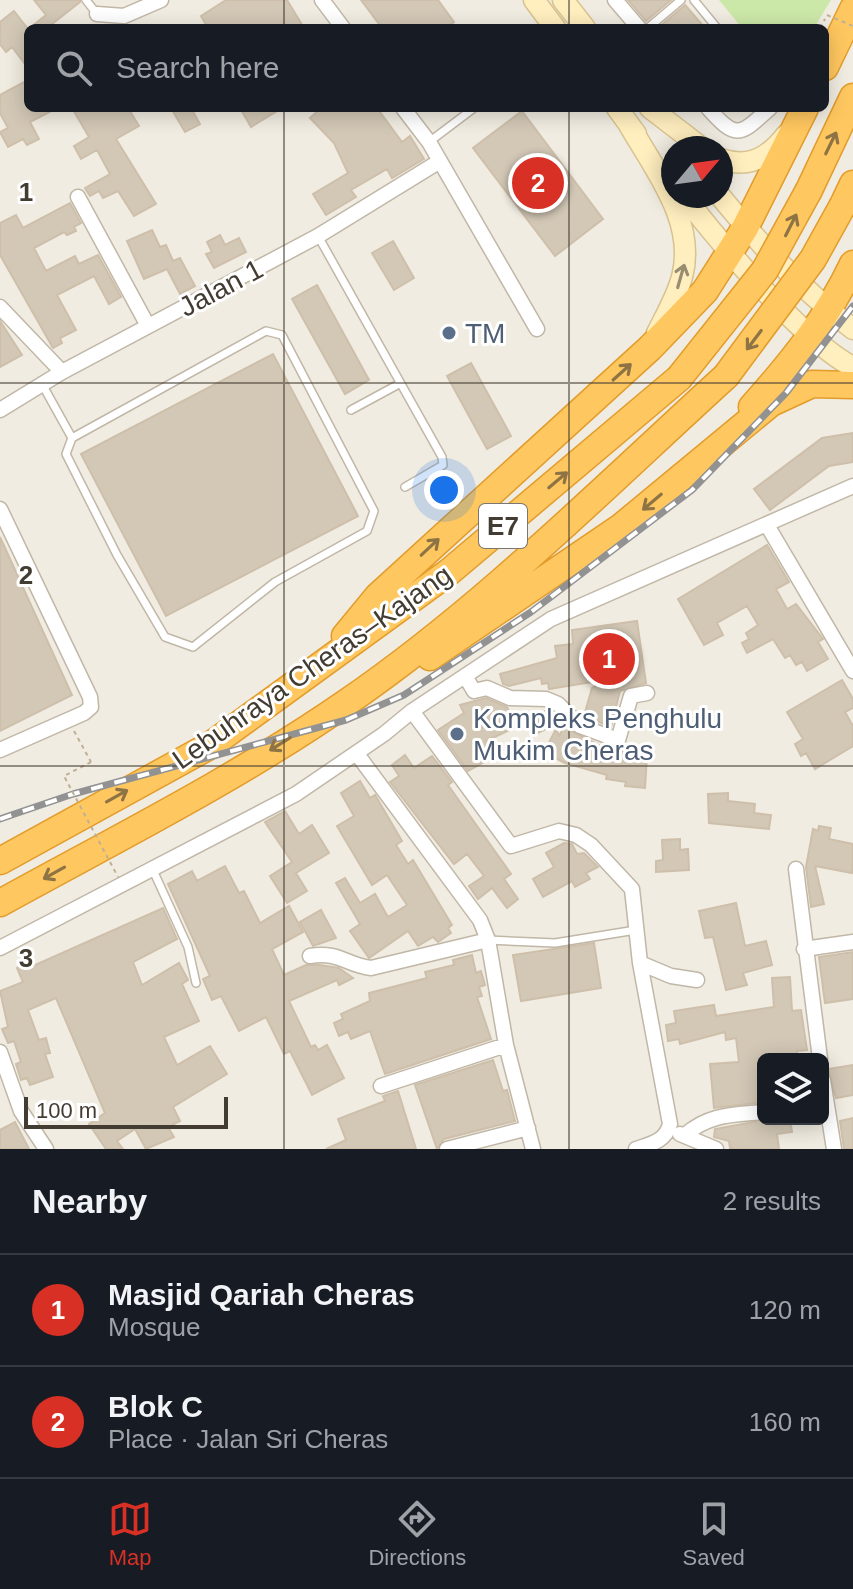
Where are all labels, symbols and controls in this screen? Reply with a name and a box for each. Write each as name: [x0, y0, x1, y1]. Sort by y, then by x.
search box: [24, 24, 829, 112]
icon: search: [52, 46, 96, 90]
text: Search here: [116, 51, 279, 84]
one-way arrow: [824, 132, 839, 156]
north arrow: [661, 136, 733, 208]
pin: 2: [512, 153, 564, 213]
text: 1: [19, 177, 33, 207]
one-way arrow: [784, 213, 799, 237]
street label: Jalan 1: [174, 253, 268, 323]
one-way arrow: [674, 264, 689, 290]
place label: TM: [465, 318, 505, 349]
marker: TM: [440, 324, 458, 342]
one-way arrow: [745, 329, 762, 350]
one-way arrow: [612, 363, 632, 381]
your location: [424, 470, 464, 510]
one-way arrow: [548, 471, 568, 489]
one-way arrow: [642, 493, 662, 511]
road number: E7: [479, 504, 527, 548]
one-way arrow: [420, 538, 440, 556]
street label: Lebuhraya Cheras–Kajang: [167, 559, 457, 775]
text: 2: [19, 560, 33, 590]
pin: 1: [583, 629, 635, 689]
place label: Kompleks Penghulu Mukim Cheras: [473, 703, 722, 766]
marker: Kompleks Penghulu Mukim Cheras: [448, 725, 466, 743]
one-way arrow: [269, 737, 292, 753]
one-way arrow: [105, 788, 129, 804]
one-way arrow: [43, 865, 66, 881]
text: 3: [19, 943, 33, 973]
map controls: [757, 1053, 829, 1125]
button: layers: [757, 1053, 829, 1125]
scale bar: [24, 1093, 228, 1129]
text: 100 m: [36, 1098, 97, 1123]
text: Nearby: [32, 1182, 147, 1220]
text: 2 results: [723, 1186, 821, 1216]
text: Masjid Qariah Cheras: [108, 1278, 415, 1311]
text: 1: [51, 1295, 65, 1325]
text: 120 m: [749, 1295, 821, 1325]
text: Mosque: [108, 1312, 201, 1342]
text: Blok C: [108, 1390, 203, 1423]
text: 2: [51, 1407, 65, 1437]
text: 160 m: [749, 1407, 821, 1437]
text: Place · Jalan Sri Cheras: [108, 1424, 388, 1454]
tab: Map: [108, 1497, 152, 1571]
tab: Directions: [368, 1497, 466, 1571]
tab: Saved: [682, 1497, 745, 1571]

